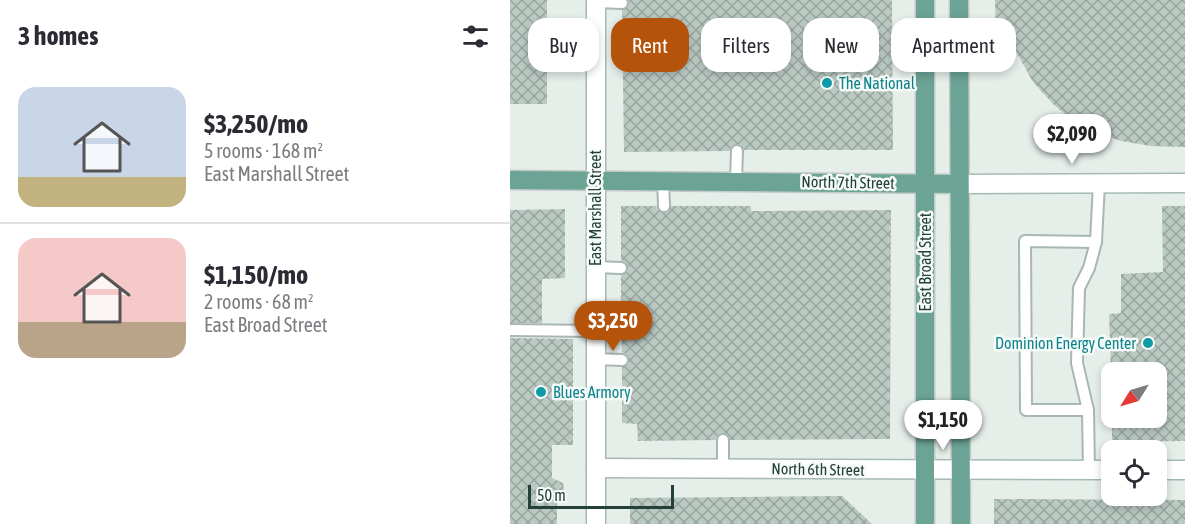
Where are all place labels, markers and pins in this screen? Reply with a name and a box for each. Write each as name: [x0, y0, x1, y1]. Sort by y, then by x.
place label: The National: [839, 74, 916, 92]
marker: The National: [820, 76, 834, 90]
pin: $2,090: [1023, 114, 1121, 165]
pin: $3,250: [564, 301, 662, 352]
place label: Dominion Energy Center: [995, 334, 1136, 353]
marker: Dominion Energy Center: [1141, 336, 1155, 350]
place label: Blues Armory: [553, 383, 631, 402]
marker: Blues Armory: [534, 385, 548, 399]
pin: $1,150: [894, 400, 992, 451]

